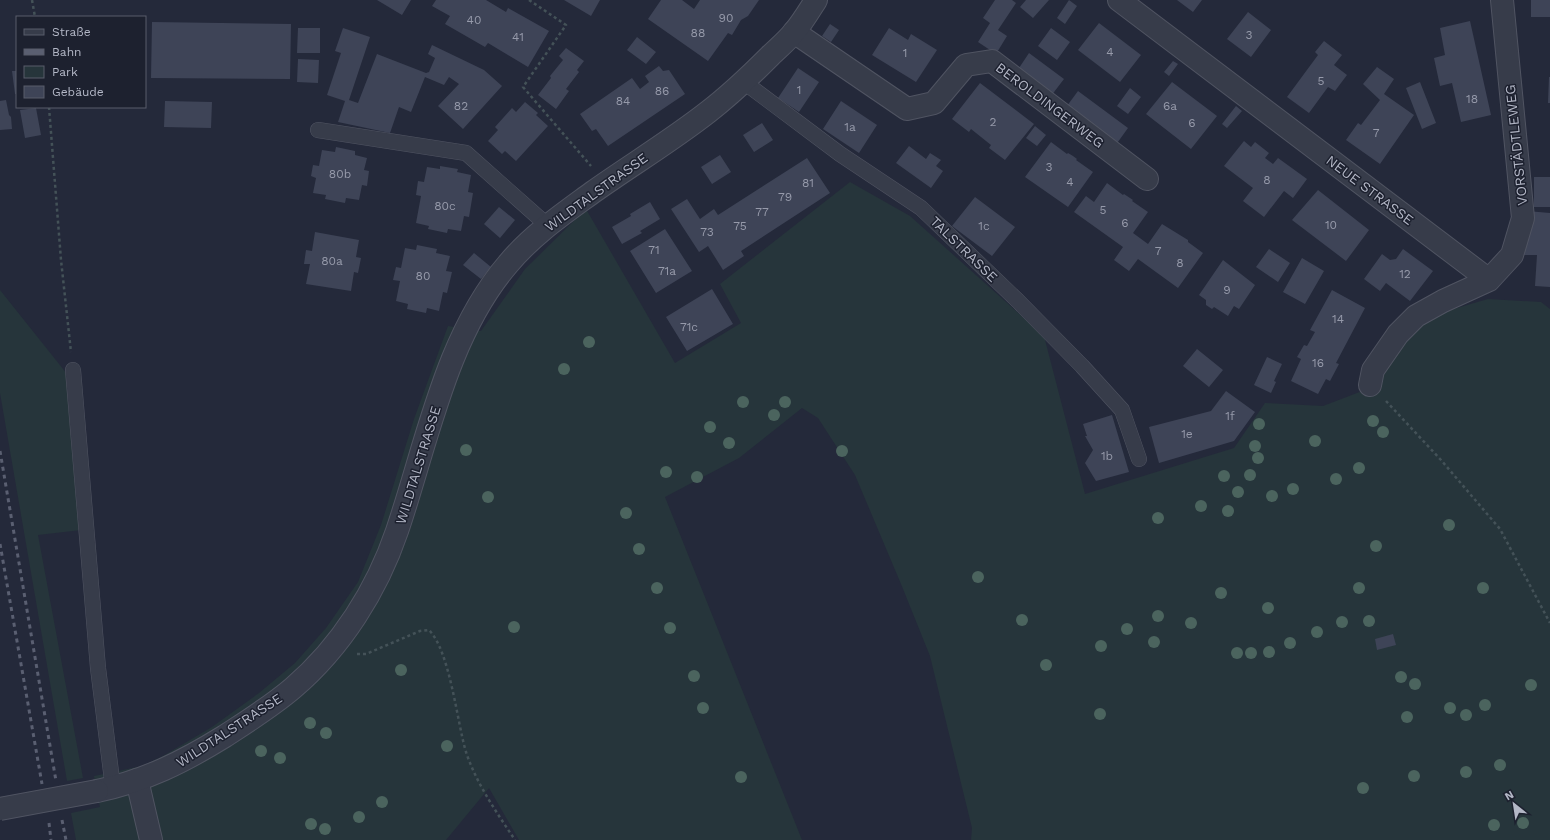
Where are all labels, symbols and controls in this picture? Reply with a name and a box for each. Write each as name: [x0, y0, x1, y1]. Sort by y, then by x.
house number: 90: [719, 11, 733, 25]
house number: 40: [467, 13, 481, 27]
legend: [16, 16, 146, 108]
text: Straße: [52, 25, 91, 39]
house number: 88: [691, 26, 705, 40]
house number: 3: [1246, 28, 1253, 42]
house number: 41: [512, 30, 524, 44]
text: Bahn: [52, 45, 81, 59]
house number: 4: [1106, 45, 1114, 59]
house number: 1: [903, 46, 907, 60]
street label: BEROLDINGERWEG: [993, 59, 1107, 151]
text: Park: [52, 65, 78, 79]
house number: 5: [1318, 74, 1325, 88]
house number: 1: [797, 83, 801, 97]
house number: 86: [655, 84, 669, 98]
street label: VORSTÄDTLEWEG: [1502, 84, 1530, 206]
text: Gebäude: [52, 85, 104, 99]
house number: 18: [1466, 92, 1478, 106]
house number: 84: [616, 94, 630, 108]
house number: 82: [454, 99, 468, 113]
house number: 6a: [1163, 99, 1177, 113]
house number: 2: [990, 115, 997, 129]
house number: 6: [1188, 116, 1196, 130]
house number: 1a: [844, 120, 856, 134]
house number: 7: [1373, 126, 1380, 140]
street label: WILDTALSTRASSE: [542, 149, 650, 235]
street label: NEUE STRASSE: [1323, 152, 1417, 228]
house number: 3: [1046, 160, 1053, 174]
house number: 80b: [329, 167, 351, 181]
house number: 8: [1263, 173, 1271, 187]
house number: 4: [1066, 175, 1074, 189]
house number: 81: [802, 176, 814, 190]
house number: 79: [778, 190, 792, 204]
house number: 80c: [434, 199, 456, 213]
house number: 5: [1100, 203, 1107, 217]
house number: 77: [755, 205, 769, 219]
street label: TALSTRASSE: [927, 213, 1001, 285]
house number: 6: [1121, 216, 1129, 230]
house number: 10: [1325, 218, 1337, 232]
house number: 75: [733, 219, 747, 233]
house number: 1c: [978, 219, 990, 233]
house number: 73: [700, 225, 714, 239]
house number: 71: [648, 243, 660, 257]
house number: 7: [1155, 244, 1162, 258]
house number: 80a: [321, 254, 343, 268]
house number: 8: [1176, 256, 1184, 270]
house number: 71a: [658, 264, 676, 278]
house number: 12: [1399, 267, 1411, 281]
house number: 80: [416, 269, 430, 283]
house number: 9: [1223, 283, 1231, 297]
house number: 14: [1332, 312, 1344, 326]
house number: 71c: [680, 320, 698, 334]
house number: 16: [1312, 356, 1324, 370]
street label: WILDTALSTRASSE: [392, 404, 444, 526]
house number: 1f: [1225, 409, 1235, 423]
house number: 1e: [1181, 427, 1193, 441]
house number: 1b: [1101, 449, 1113, 463]
street label: WILDTALSTRASSE: [173, 690, 285, 770]
north arrow: [1494, 784, 1534, 824]
text: N: [1502, 788, 1516, 803]

